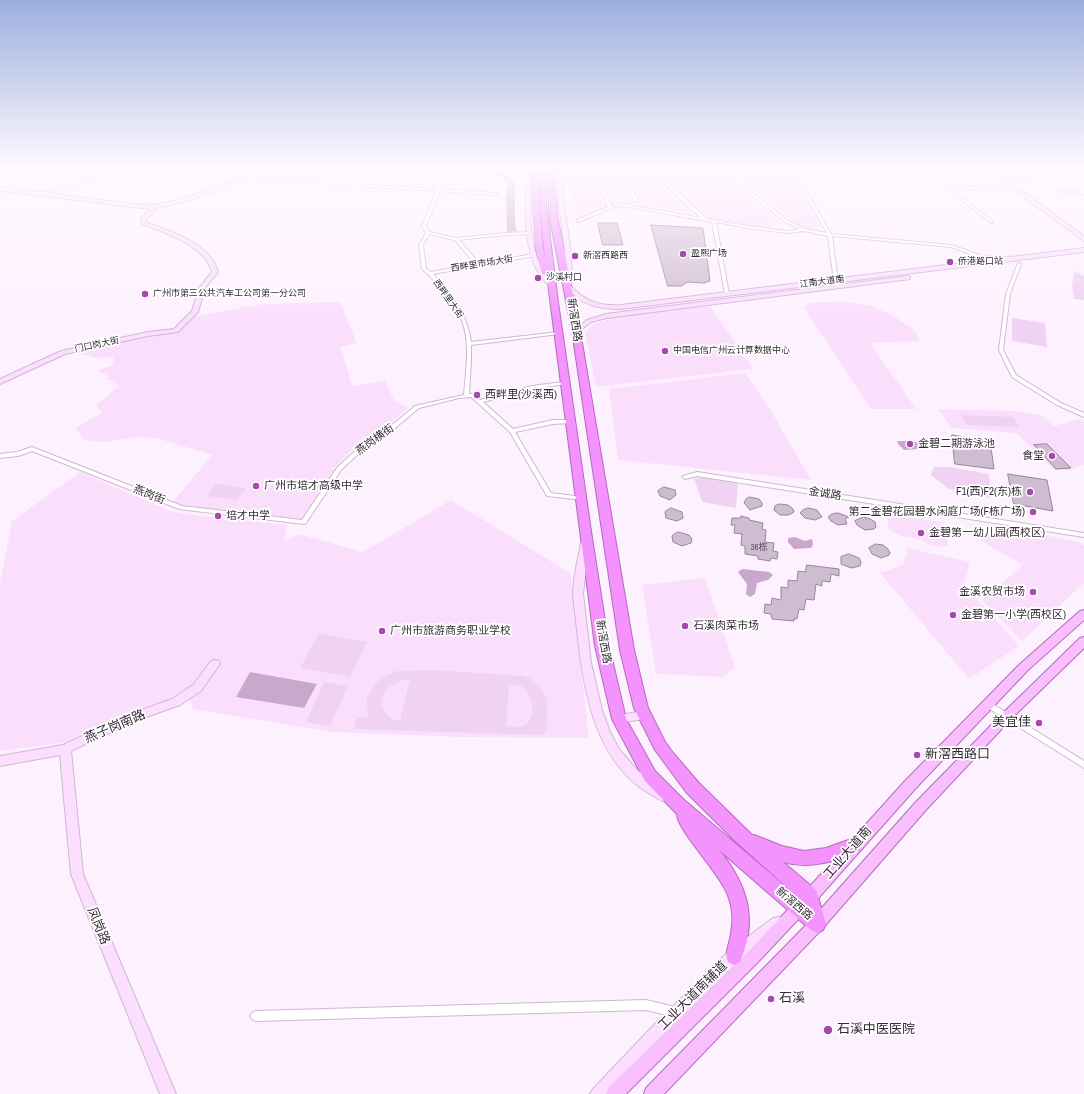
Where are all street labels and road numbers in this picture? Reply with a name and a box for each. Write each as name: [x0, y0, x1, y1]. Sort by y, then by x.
street label: 西畔里市场大街: [450, 254, 514, 274]
street label: 江南大道南: [799, 274, 845, 290]
street label: 西畔里大街: [431, 277, 465, 321]
street label: 新滘西路: [564, 297, 584, 343]
street label: 门口岗大街: [74, 335, 120, 355]
street label: 燕岗横街: [353, 422, 397, 458]
street label: 燕岗街: [131, 483, 167, 507]
street label: 金诚路: [808, 485, 842, 503]
street label: 新滘西路: [593, 619, 613, 665]
street label: 燕子岗南路: [82, 707, 148, 747]
street label: 工业大道南: [821, 823, 875, 883]
street label: 新滘西路: [773, 885, 815, 923]
street label: 凤岗路: [83, 905, 113, 947]
street label: 工业大道南辅道: [655, 958, 731, 1034]

